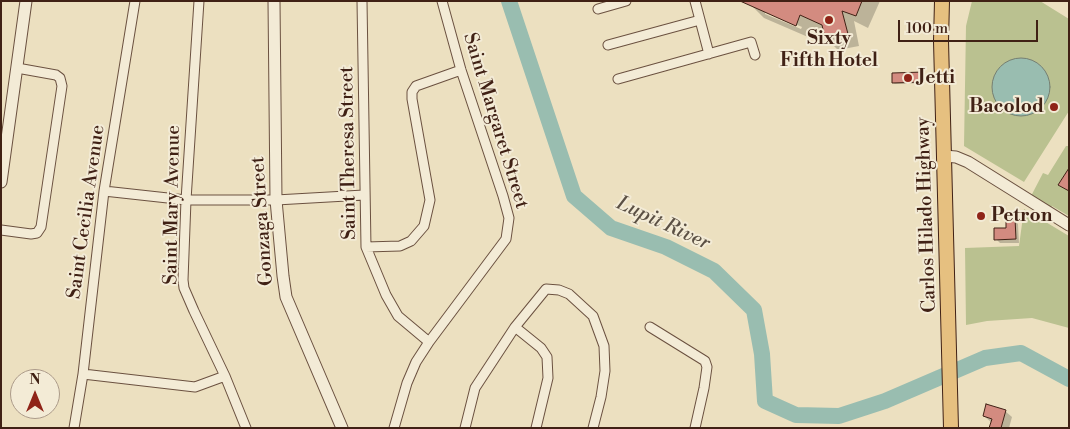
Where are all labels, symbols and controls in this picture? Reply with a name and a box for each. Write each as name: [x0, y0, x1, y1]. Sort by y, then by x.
scale bar: [900, 10, 1040, 42]
marker: Sixty Fifth Hotel: [823, 14, 835, 26]
text: 100 m: [906, 19, 948, 38]
place label: Sixty Fifth Hotel: [780, 28, 878, 72]
street label: Saint Margaret Street: [457, 30, 533, 212]
street label: Saint Theresa Street: [336, 66, 362, 240]
place label: Jetti: [918, 67, 955, 89]
marker: Jetti: [902, 72, 914, 84]
place label: Bacolod: [969, 96, 1044, 118]
marker: Bacolod: [1048, 101, 1060, 113]
street label: Carlos Hilado Highway: [912, 117, 942, 313]
street label: Saint Cecilia Avenue: [64, 124, 110, 300]
street label: Saint Mary Avenue: [160, 125, 186, 285]
street label: Gonzaga Street: [247, 156, 279, 286]
water label: Lupit River: [613, 192, 713, 256]
place label: Petron: [991, 205, 1052, 227]
marker: Petron: [975, 210, 987, 222]
north arrow: [10, 369, 60, 419]
text: N: [29, 371, 41, 389]

